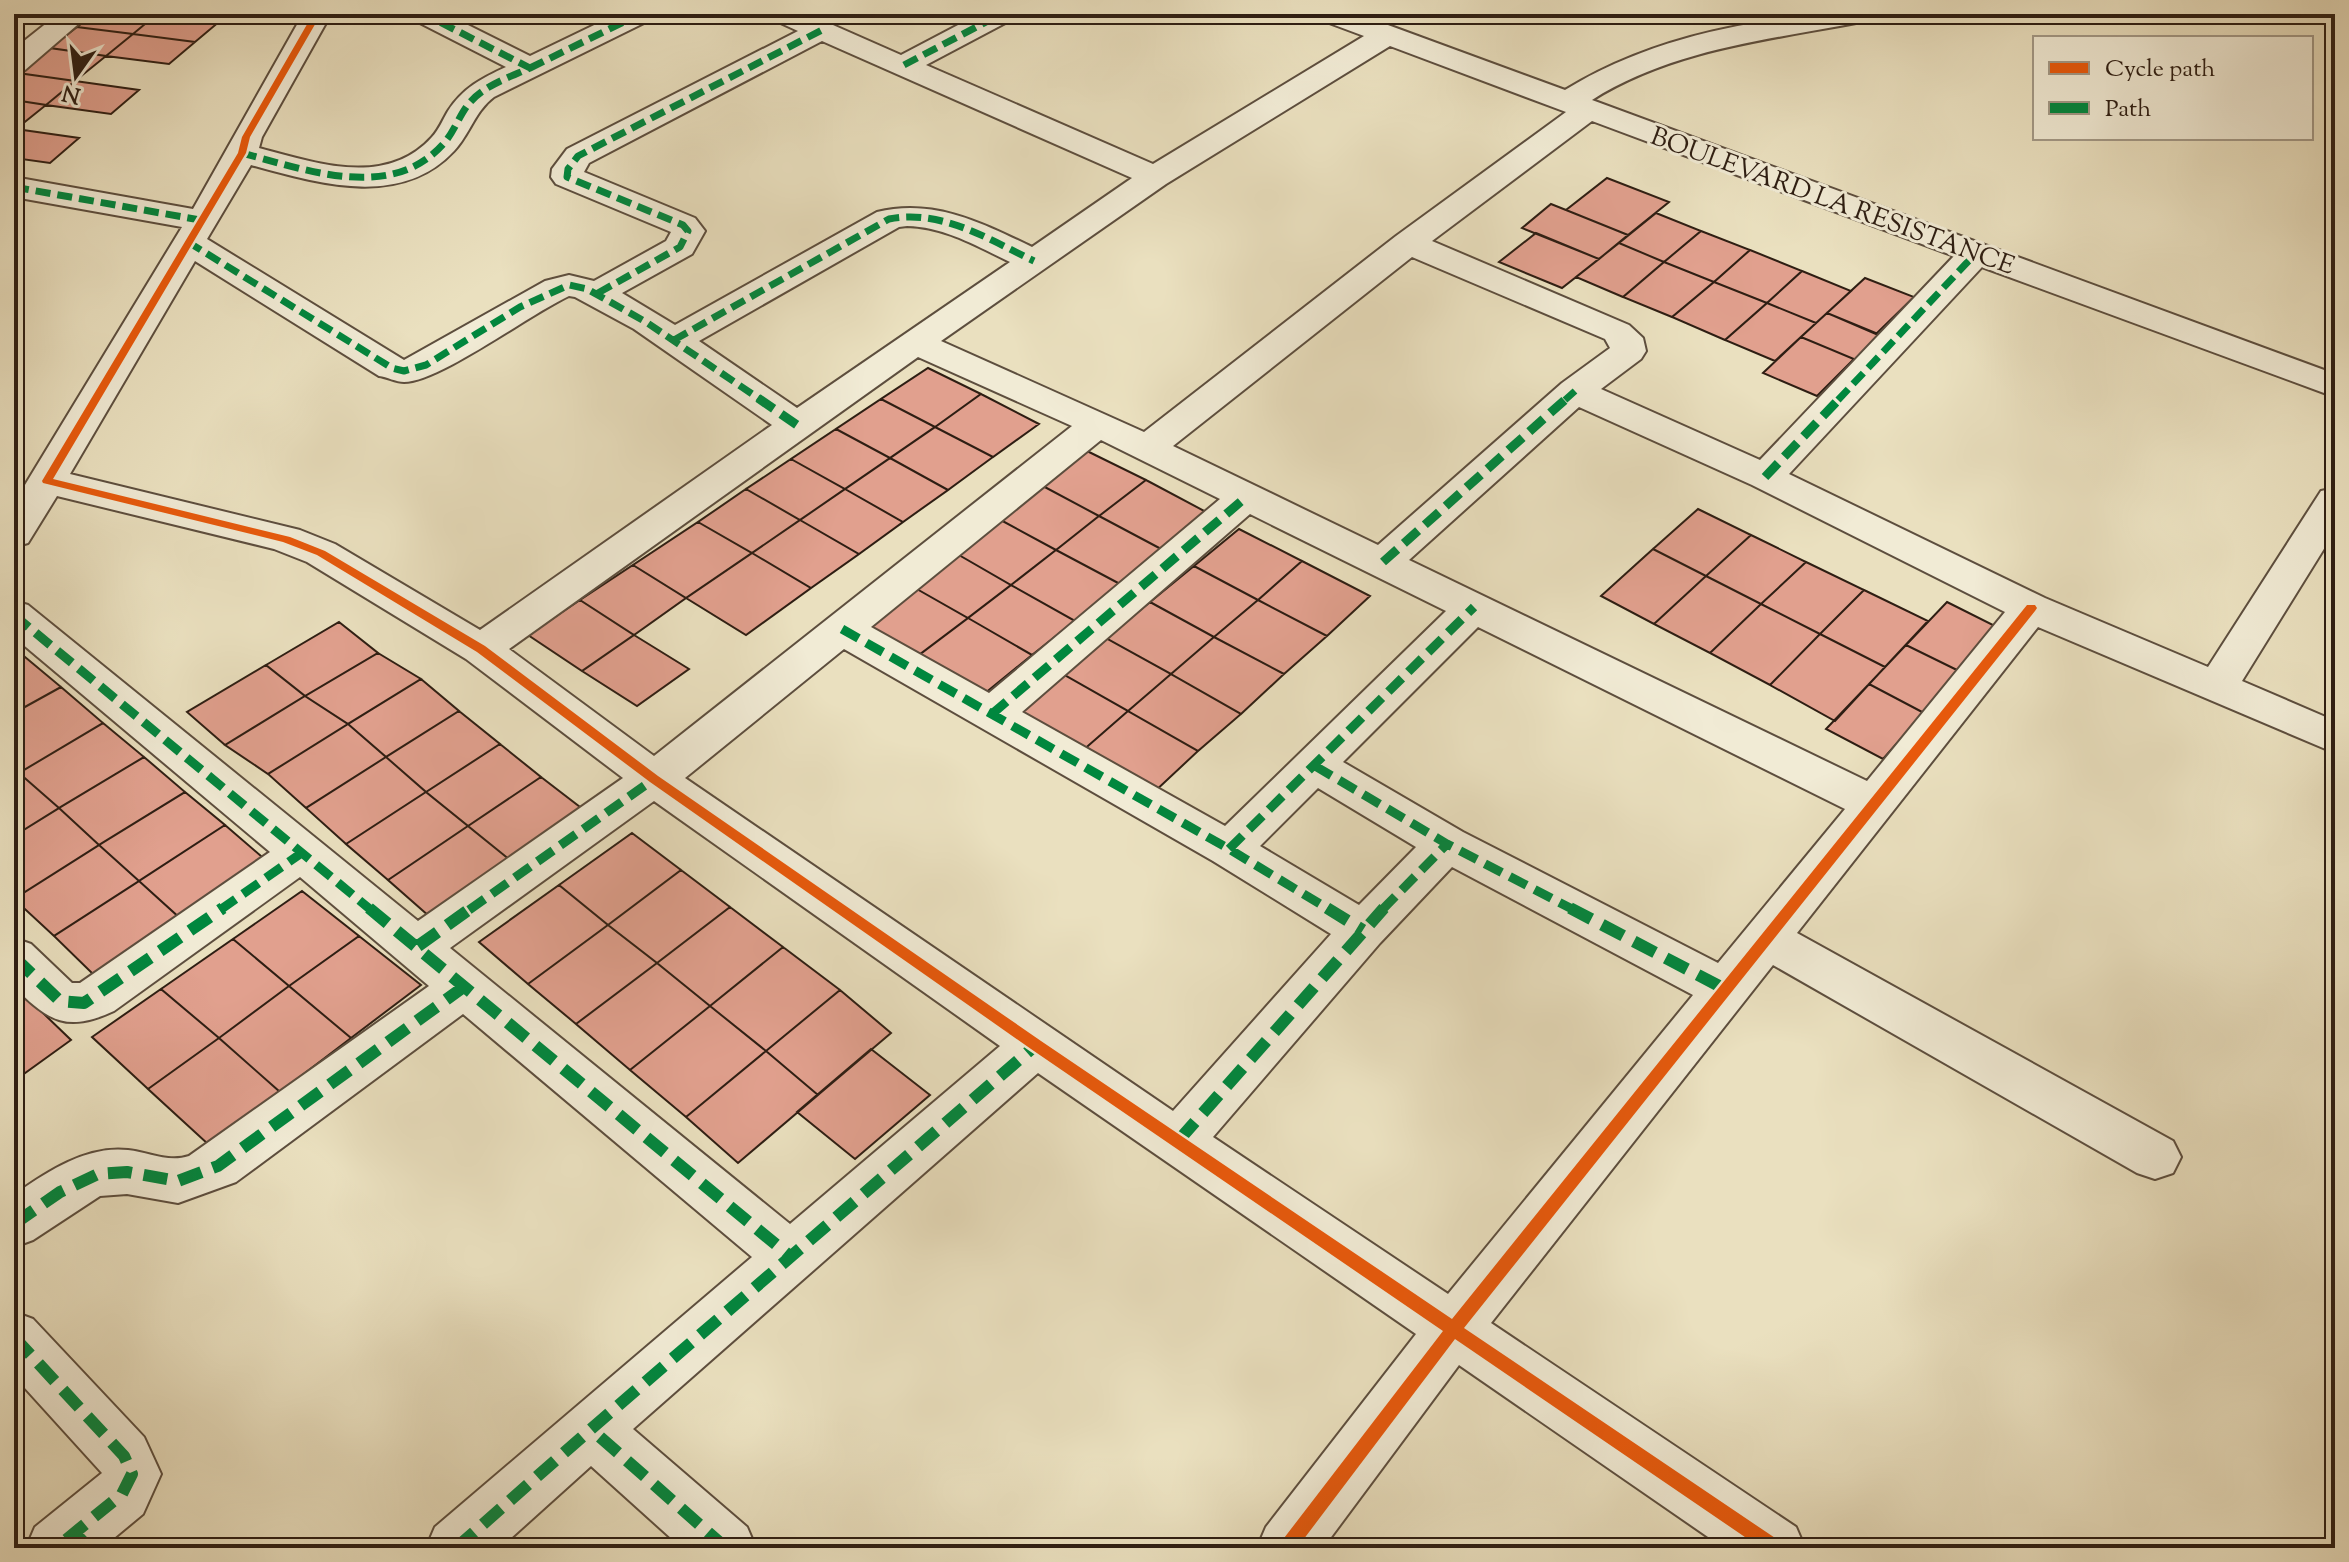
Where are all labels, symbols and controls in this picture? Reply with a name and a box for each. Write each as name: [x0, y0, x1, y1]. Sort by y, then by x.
north arrow: [36, 36, 116, 116]
legend: [2033, 36, 2313, 140]
text: Cycle path: [2105, 53, 2215, 87]
text: N: [59, 75, 84, 110]
text: Path: [2105, 93, 2151, 127]
street label: BOULEVARD LA RESISTANCE: [1645, 119, 2020, 286]

